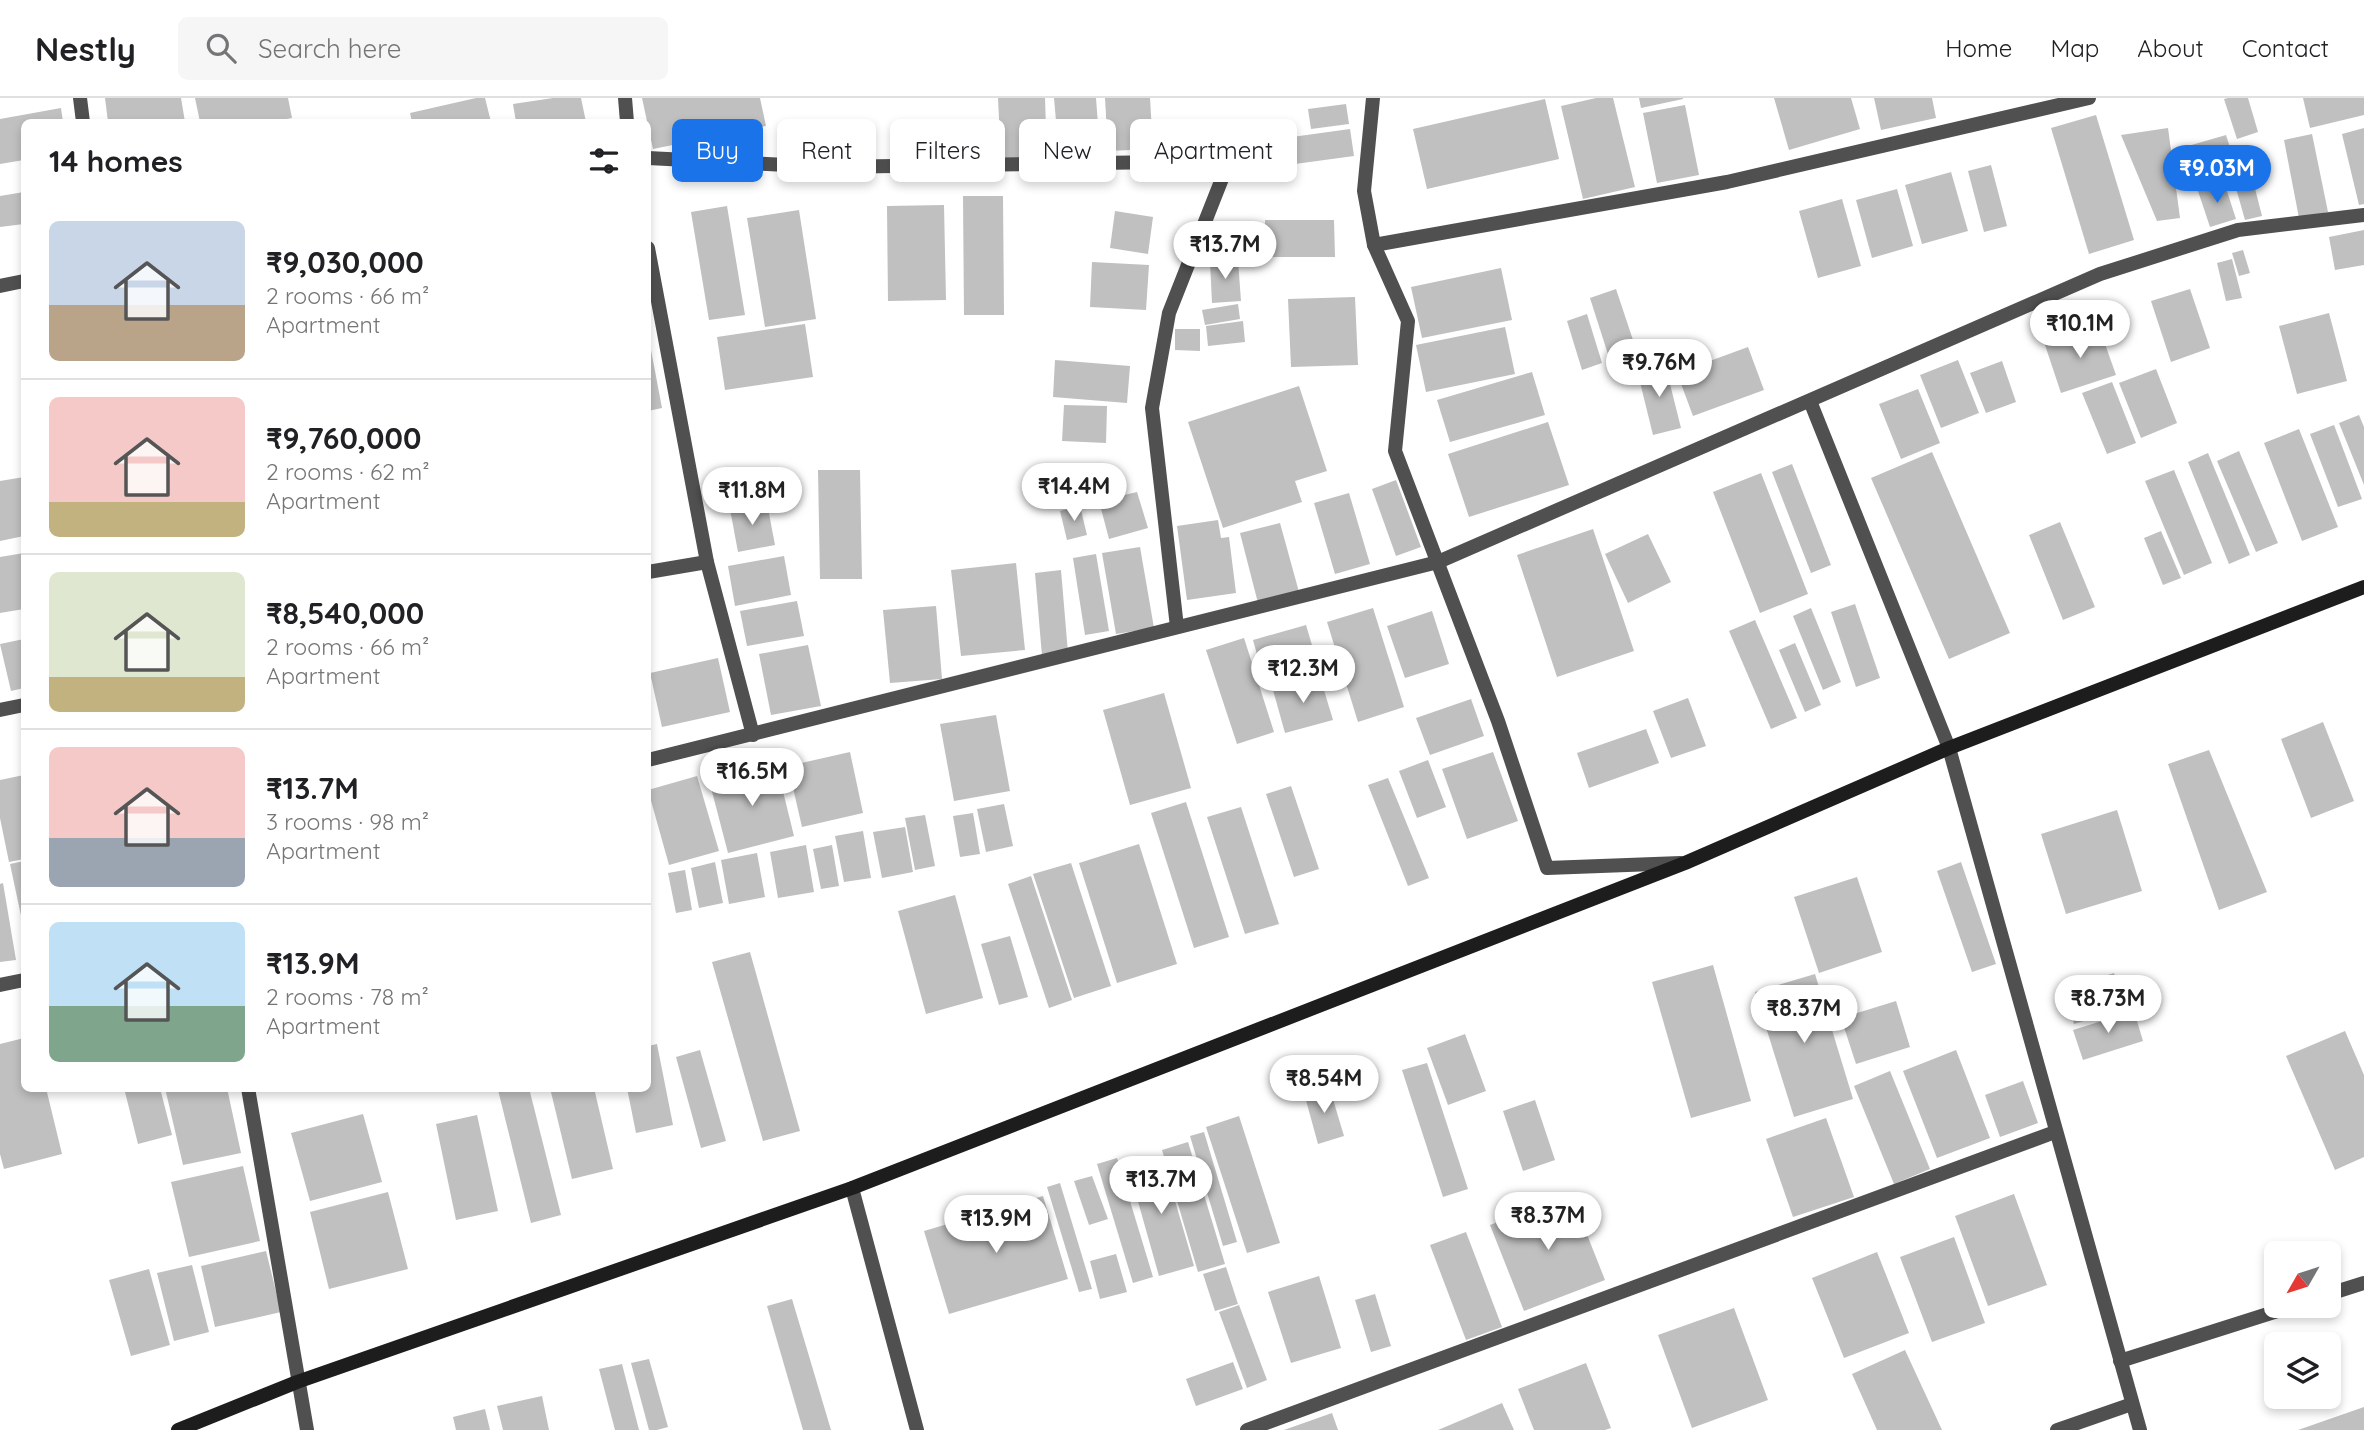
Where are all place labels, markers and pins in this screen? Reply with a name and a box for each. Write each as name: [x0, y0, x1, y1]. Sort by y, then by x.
pin: ₹9.03M: [2160, 146, 2274, 205]
pin: ₹13.7M: [1168, 222, 1282, 281]
pin: ₹10.1M: [2023, 300, 2137, 360]
pin: ₹9.76M: [1602, 340, 1716, 399]
pin: ₹14.4M: [1017, 464, 1131, 523]
pin: ₹11.8M: [695, 468, 809, 527]
pin: ₹12.3M: [1246, 646, 1360, 705]
pin: ₹16.5M: [695, 748, 809, 808]
pin: ₹8.73M: [2051, 976, 2165, 1035]
pin: ₹8.37M: [1747, 986, 1861, 1045]
pin: ₹8.54M: [1267, 1056, 1381, 1115]
pin: ₹13.7M: [1104, 1156, 1218, 1216]
pin: ₹8.37M: [1491, 1192, 1605, 1252]
pin: ₹13.9M: [939, 1196, 1053, 1255]

